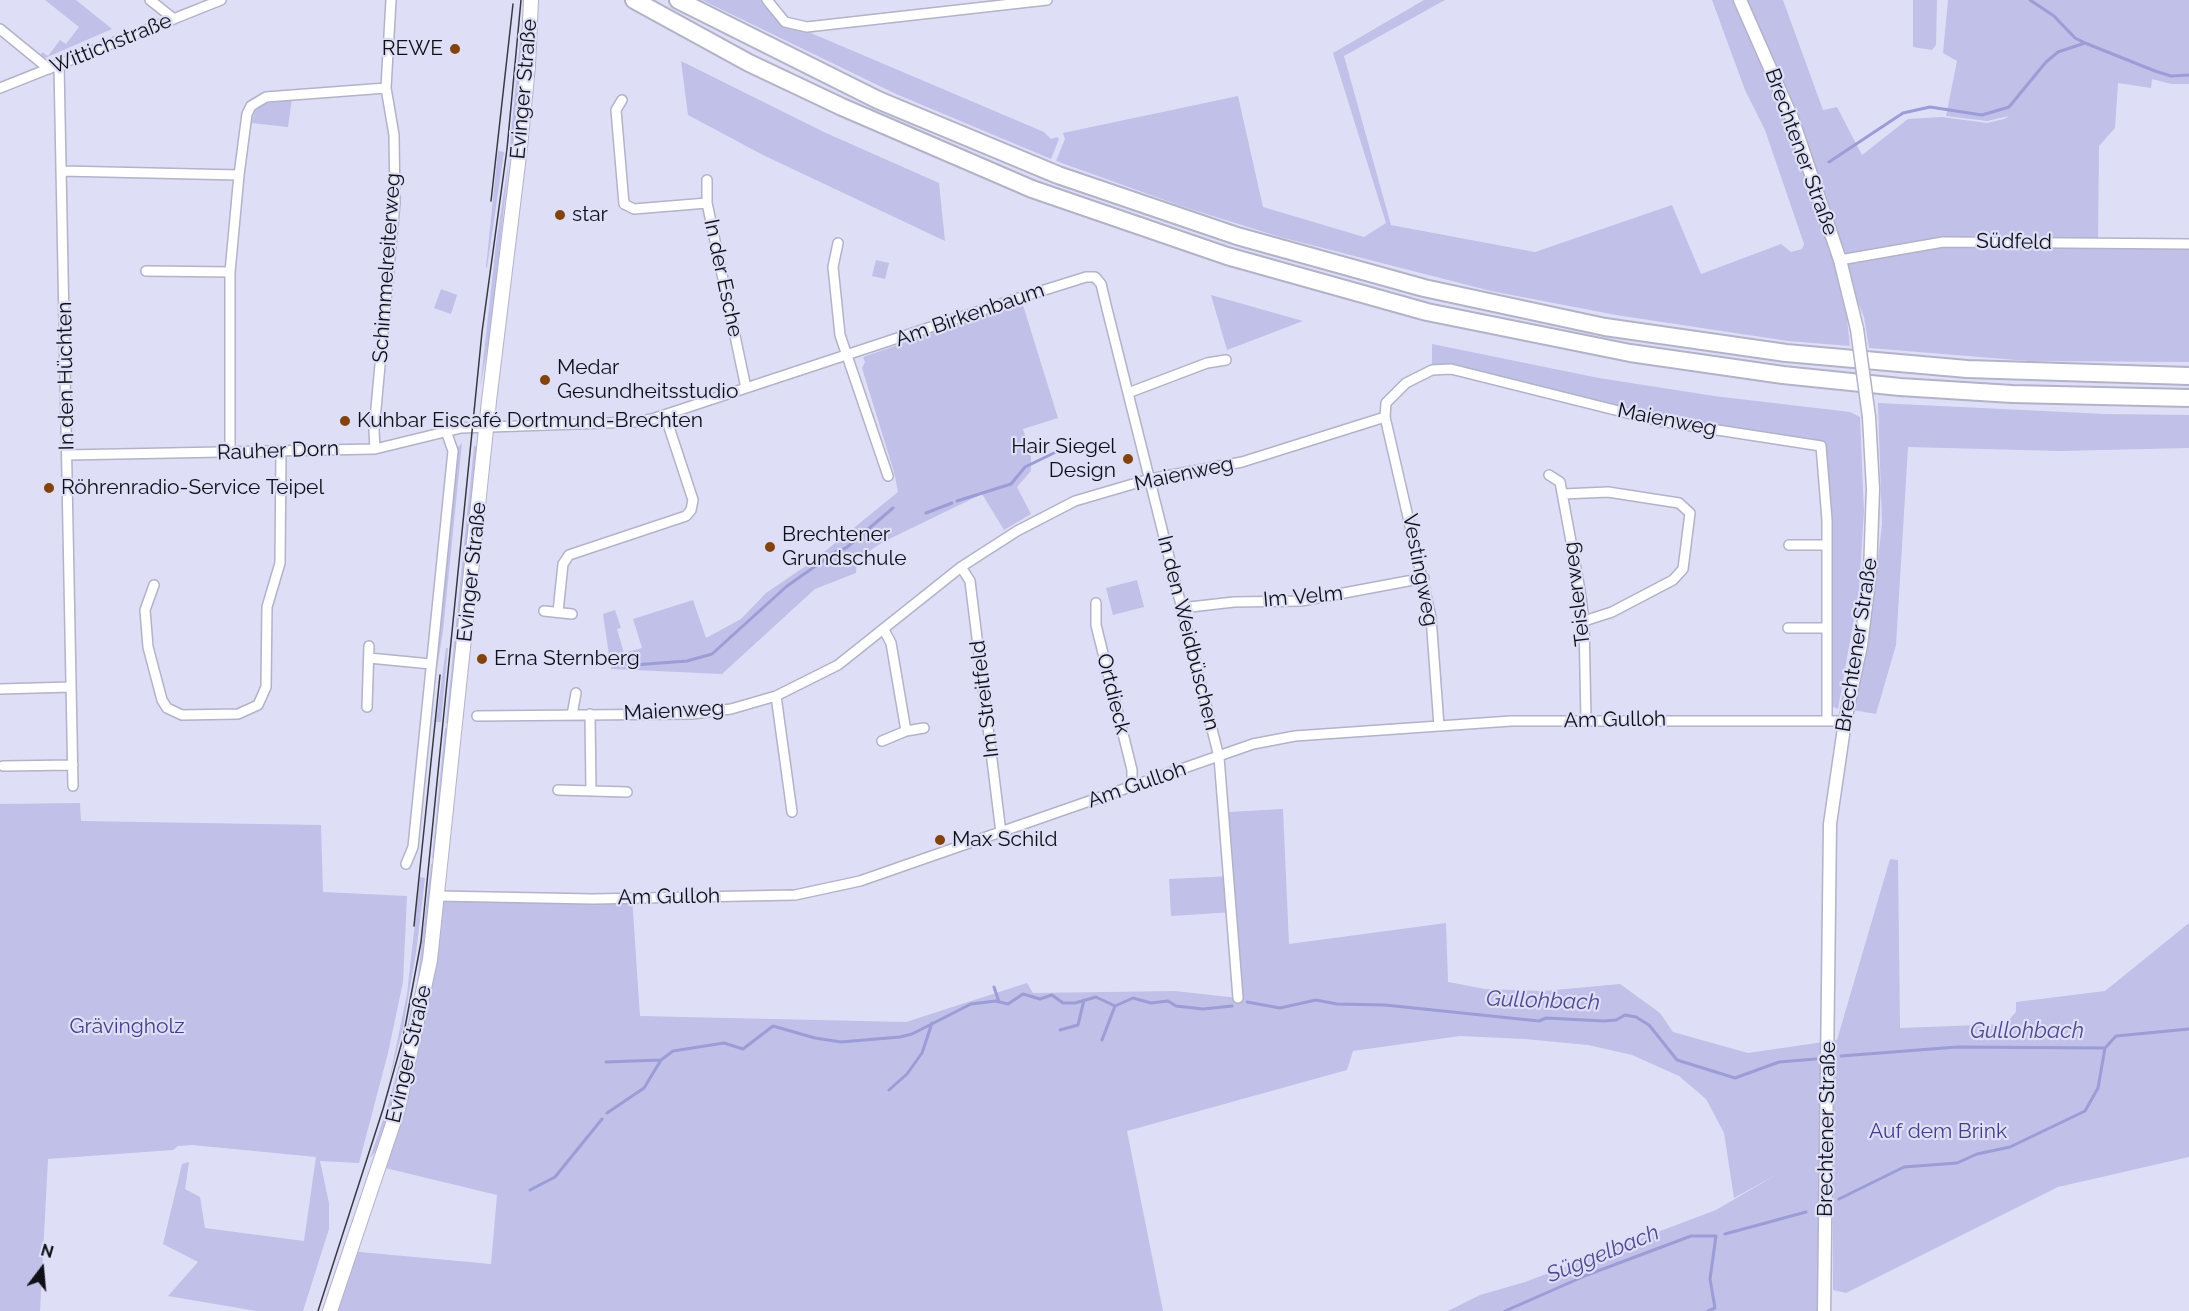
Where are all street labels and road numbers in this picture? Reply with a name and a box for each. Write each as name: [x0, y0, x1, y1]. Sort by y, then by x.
street label: Wittichstraße: [47, 8, 175, 80]
street label: Evinger Straße: [505, 18, 543, 160]
street label: Brechtener Straße: [1759, 65, 1843, 239]
street label: Schimmelreiterweg: [368, 172, 406, 364]
street label: In der Esche: [698, 217, 748, 339]
street label: Südfeld: [1976, 229, 2052, 255]
street label: Am Birkenbaum: [892, 278, 1048, 352]
street label: In den Hüchten: [52, 301, 80, 451]
street label: Maienweg: [1615, 398, 1719, 442]
street label: Rauher Dorn: [217, 436, 339, 466]
street label: Maienweg: [1132, 451, 1236, 497]
street label: Evinger Straße: [452, 501, 492, 643]
street label: Vestingweg: [1397, 512, 1443, 628]
street label: In den Weidbüschen: [1152, 533, 1224, 733]
street label: Teislerweg: [1558, 540, 1596, 648]
street label: Brechtener Straße: [1831, 556, 1883, 734]
street label: Im Velm: [1262, 581, 1344, 613]
street label: Im Streitfeld: [965, 639, 1005, 759]
street label: Ortdieck: [1091, 651, 1135, 737]
street label: Maienweg: [623, 696, 725, 726]
street label: Am Gulloh: [1564, 707, 1666, 733]
street label: Am Gulloh: [1084, 756, 1190, 814]
street label: Am Gulloh: [618, 884, 720, 910]
street label: Evinger Straße: [381, 983, 437, 1125]
street label: Brechtener Straße: [1813, 1041, 1841, 1217]

